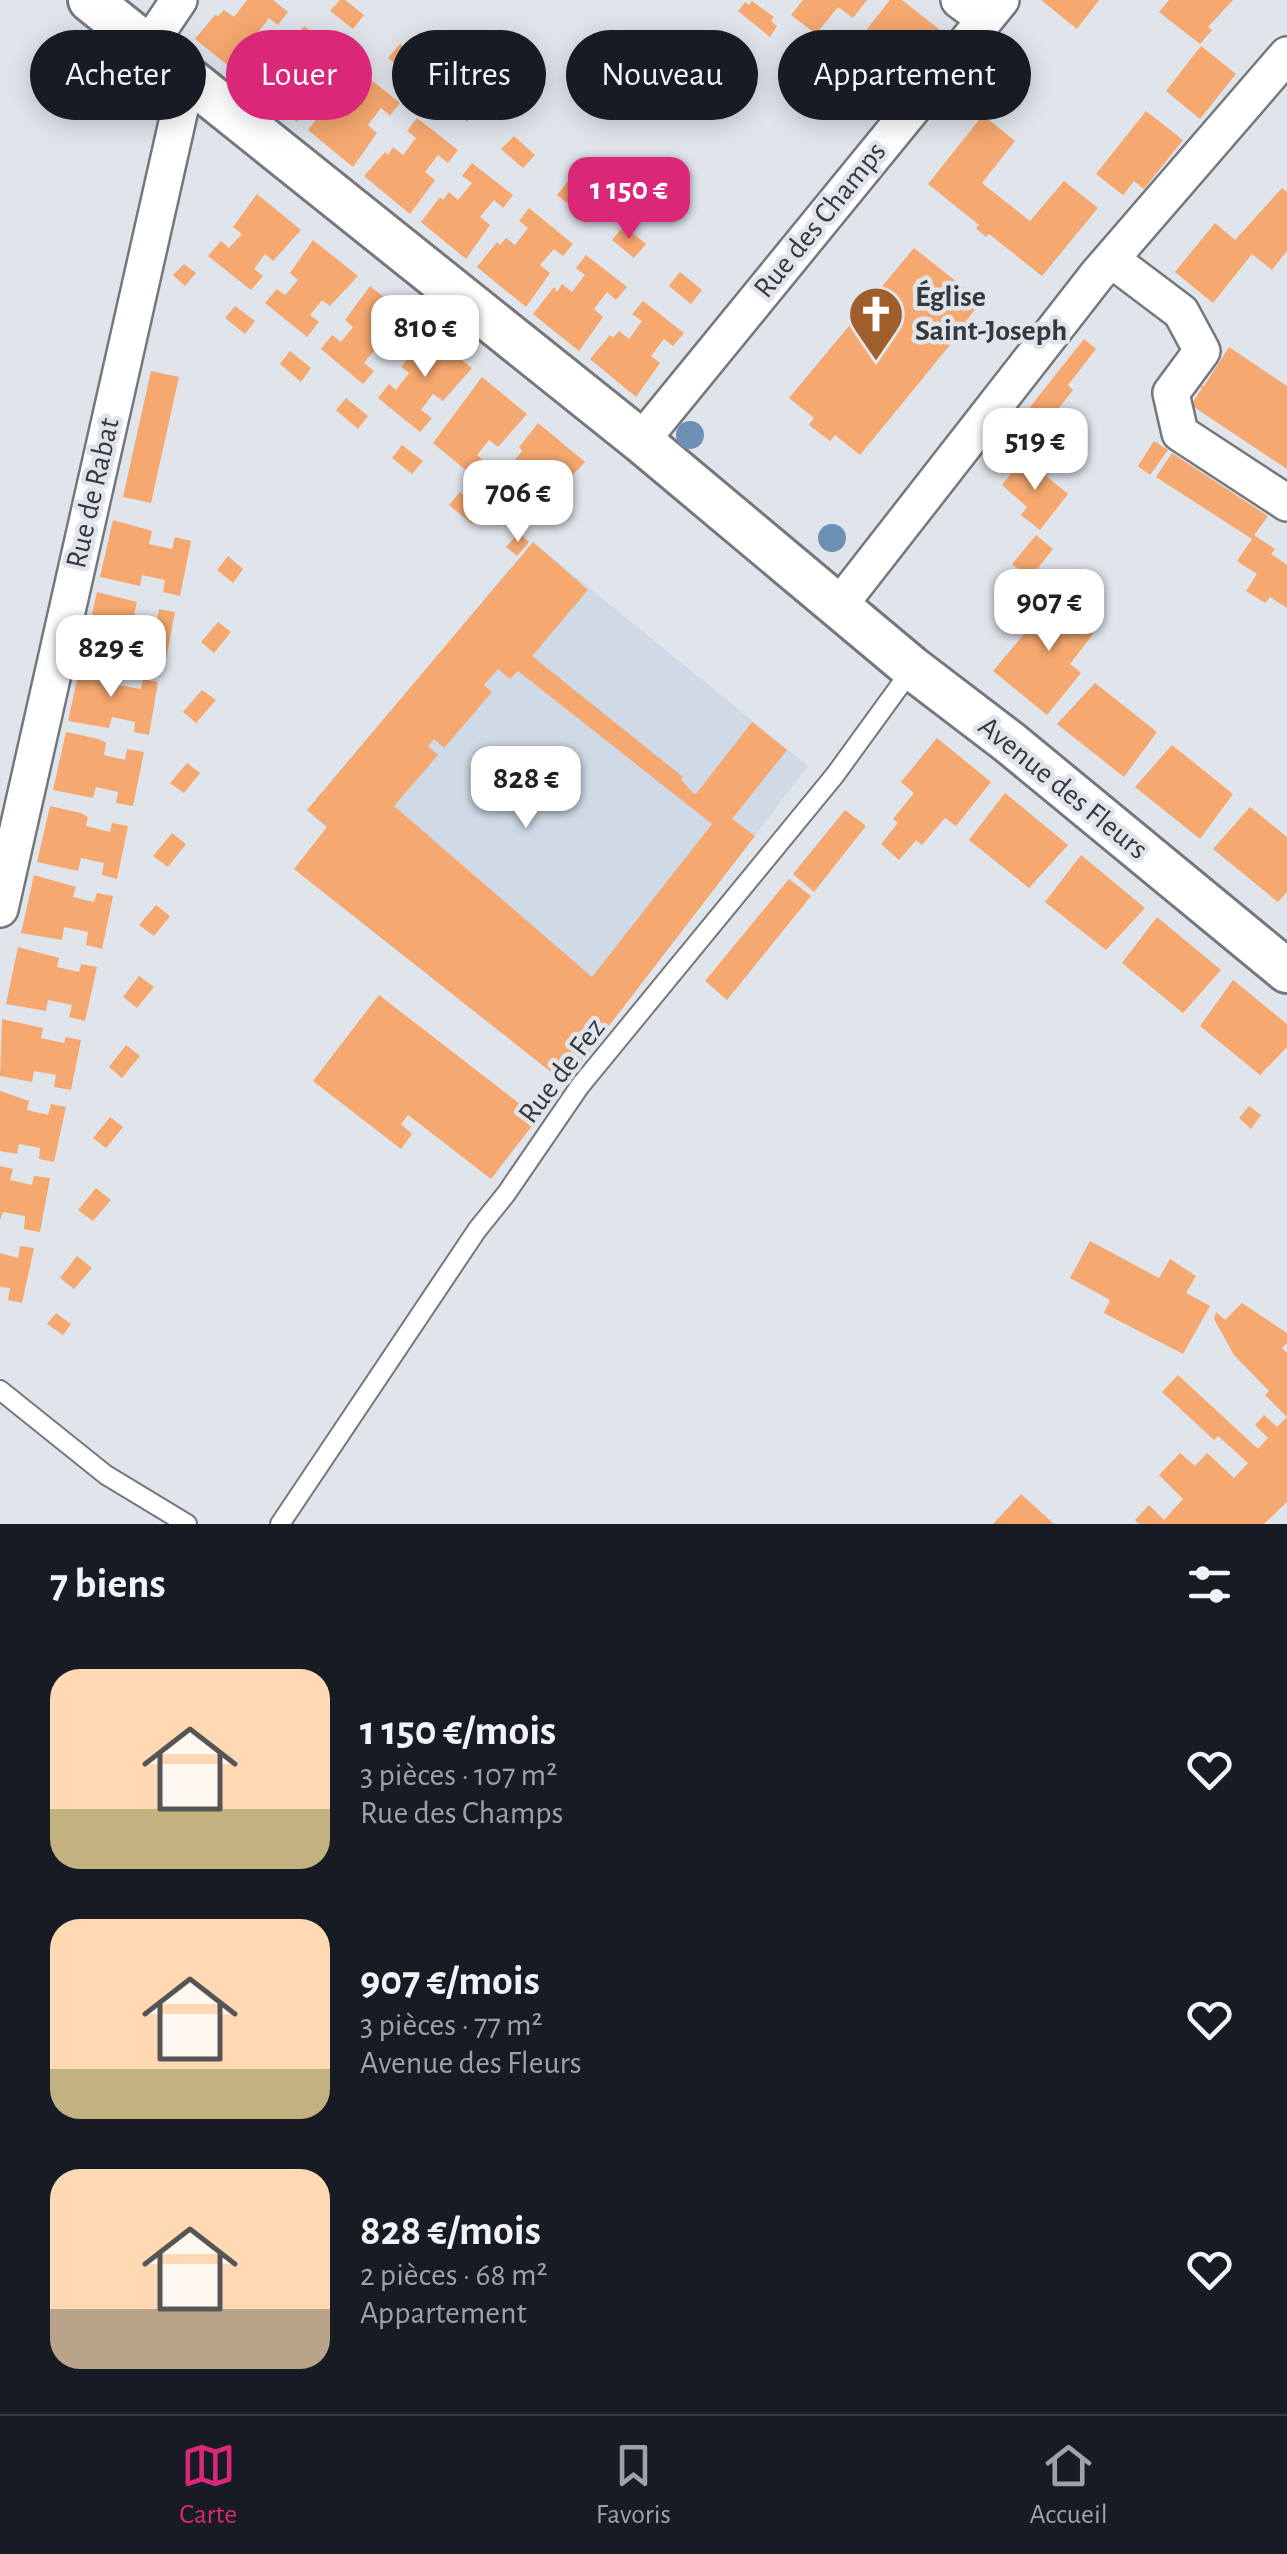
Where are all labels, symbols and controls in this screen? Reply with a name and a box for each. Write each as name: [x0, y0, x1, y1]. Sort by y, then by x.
chip: Acheter: [30, 30, 206, 120]
chip: Louer: [226, 30, 372, 120]
chip: Filtres: [392, 30, 546, 120]
chip: Nouveau: [566, 30, 758, 120]
chip: Appartement: [778, 30, 1031, 120]
street label: Rue des Champs: [748, 136, 892, 304]
pin: 1 150 €: [537, 157, 721, 242]
text: 1 150 €: [590, 173, 668, 205]
place label: Église Saint-Joseph: [915, 279, 1067, 346]
church icon: Église Saint-Joseph: [846, 284, 906, 363]
pin: 810 €: [355, 295, 495, 380]
text: 810 €: [393, 311, 457, 343]
pin: 519 €: [965, 408, 1105, 493]
street label: Rue de Rabat: [61, 415, 125, 571]
text: 519 €: [1005, 424, 1065, 456]
pin: 706 €: [448, 460, 588, 545]
text: 706 €: [485, 476, 551, 508]
pin: 907 €: [979, 569, 1119, 654]
text: 907 €: [1016, 585, 1082, 617]
pin: 829 €: [41, 615, 181, 700]
text: 829 €: [78, 631, 144, 663]
street label: Avenue des Fleurs: [973, 711, 1153, 865]
pin: 828 €: [456, 746, 596, 831]
text: 828 €: [493, 762, 559, 794]
street label: Rue de Fez: [513, 1013, 611, 1129]
icon: filters: [1182, 1557, 1237, 1612]
text: 7 biens: [50, 1563, 166, 1605]
icon: home: [130, 1709, 250, 1829]
text: 1 150 €/mois: [360, 1710, 556, 1752]
icon: heart: [1182, 1742, 1237, 1797]
text: 3 pièces · 107 m²: [360, 1759, 557, 1791]
text: Rue des Champs: [360, 1797, 563, 1829]
icon: home: [130, 1959, 250, 2079]
text: 907 €/mois: [360, 1960, 540, 2002]
icon: heart: [1182, 1992, 1237, 2047]
text: 3 pièces · 77 m²: [360, 2009, 543, 2041]
text: Avenue des Fleurs: [360, 2047, 582, 2079]
icon: home: [130, 2209, 250, 2329]
text: 828 €/mois: [360, 2210, 541, 2252]
icon: heart: [1182, 2242, 1237, 2297]
text: 2 pièces · 68 m²: [360, 2259, 548, 2291]
text: Appartement: [360, 2297, 527, 2329]
tab: Carte: [179, 2438, 237, 2532]
tab: Favoris: [596, 2438, 671, 2532]
tab: Accueil: [1030, 2438, 1108, 2532]

